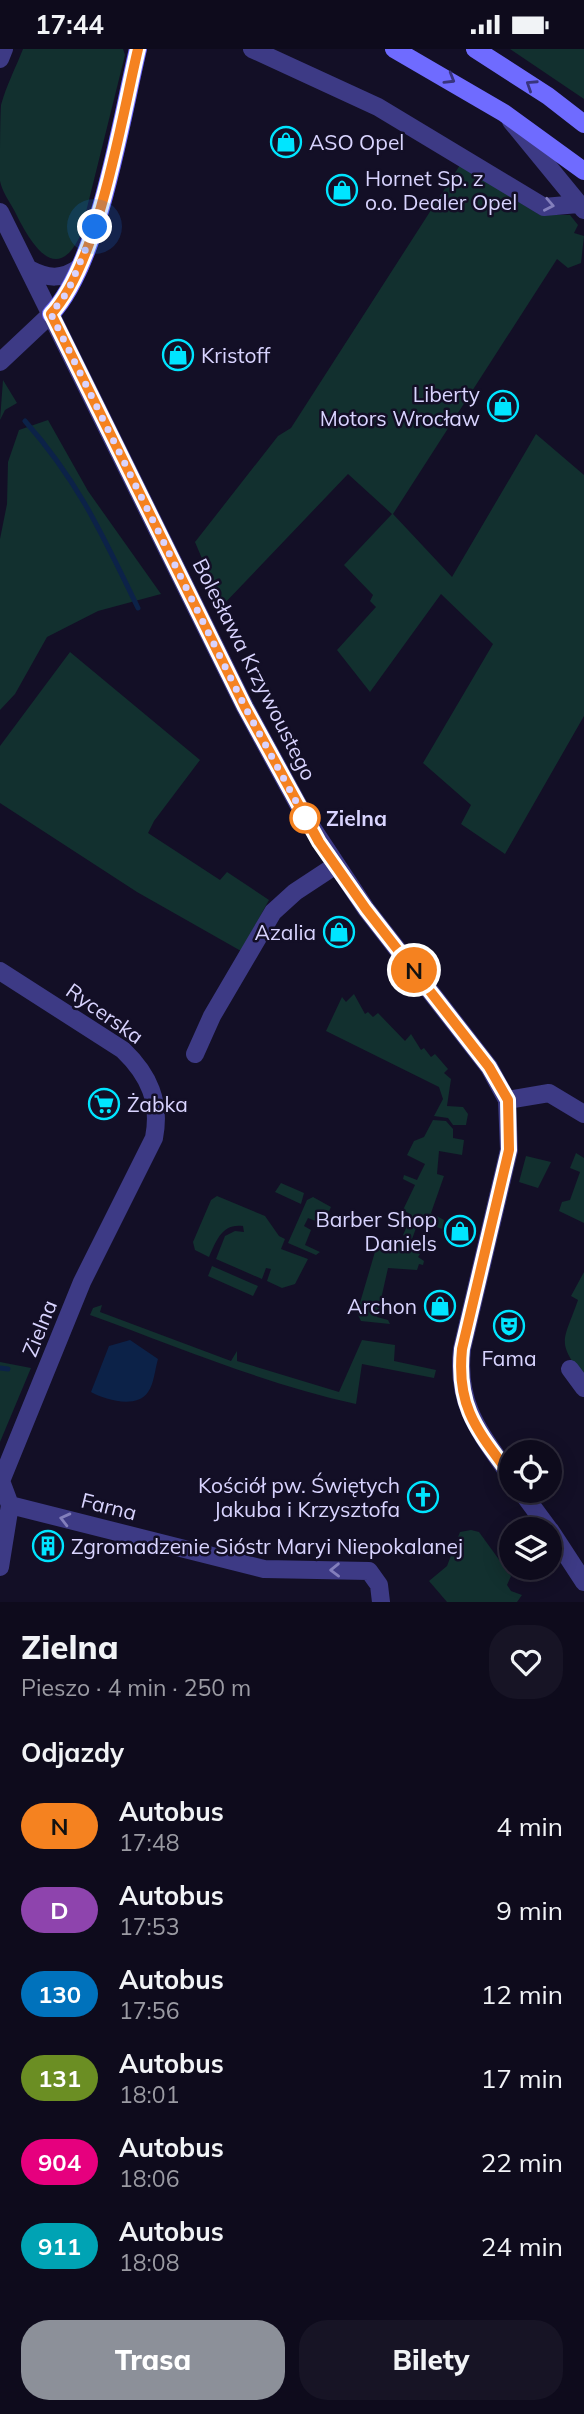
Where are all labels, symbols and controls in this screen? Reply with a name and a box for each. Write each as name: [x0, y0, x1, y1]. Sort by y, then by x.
text: 17:44: [35, 8, 104, 41]
one-way arrow: [443, 71, 456, 84]
one-way arrow: [525, 80, 538, 93]
shop icon: ASO Opel: [269, 125, 303, 159]
place label: ASO Opel: [309, 129, 404, 155]
place label: Hornet Sp. z o.o. Dealer Opel: [365, 165, 517, 215]
shop icon: Hornet Sp. z o.o. Dealer Opel: [325, 173, 359, 207]
one-way arrow: [543, 197, 555, 212]
your location: [77, 209, 112, 244]
shop icon: Kristoff: [161, 338, 195, 372]
place label: Kristoff: [201, 342, 271, 368]
place label: Liberty Motors Wrocław: [320, 381, 480, 431]
shop icon: Liberty Motors Wrocław: [486, 389, 520, 423]
street label: Bolesława Krzywoustego: [188, 554, 322, 784]
marker: Zielna: [290, 803, 320, 833]
place label: Zielna: [326, 805, 387, 831]
shop icon: Azalia: [322, 915, 356, 949]
place label: Azalia: [255, 919, 316, 945]
line badge: N: [391, 947, 437, 993]
text: N: [405, 955, 423, 985]
street label: Rycerska: [61, 977, 149, 1049]
supermarket icon: Żabka: [87, 1087, 121, 1121]
place label: Żabka: [127, 1091, 188, 1117]
place label: Barber Shop Daniels: [315, 1206, 437, 1256]
shop icon: Barber Shop Daniels: [443, 1214, 477, 1248]
shop icon: Archon: [423, 1289, 457, 1323]
place label: Archon: [347, 1293, 417, 1319]
street label: Zielna: [16, 1296, 62, 1360]
theatre icon: Fama: [492, 1309, 526, 1343]
place label: Fama: [481, 1345, 537, 1371]
map controls: [499, 1440, 562, 1580]
button: locate: [499, 1440, 562, 1503]
place label: Kościół pw. Świętych Jakuba i Krzysztofa: [198, 1472, 400, 1522]
church icon: Kościół pw. Świętych Jakuba i Krzysztofa: [406, 1480, 440, 1514]
street label: Farna: [78, 1487, 140, 1525]
one-way arrow: [59, 1513, 71, 1527]
button: layers: [499, 1517, 562, 1580]
building icon: Zgromadzenie Sióstr Maryi Niepokalanej: [31, 1529, 65, 1563]
place label: Zgromadzenie Sióstr Maryi Niepokalanej: [71, 1533, 463, 1559]
one-way arrow: [330, 1562, 341, 1577]
button: heart: [489, 1625, 563, 1699]
text: Zielna: [21, 1626, 119, 1667]
text: Pieszo · 4 min · 250 m: [21, 1673, 251, 1702]
text: Odjazdy: [21, 1736, 124, 1769]
text: Autobus: [119, 1795, 224, 1828]
text: 4 min: [496, 1810, 563, 1843]
text: N: [50, 1811, 69, 1841]
text: 17:48: [119, 1828, 179, 1857]
text: Autobus: [119, 1879, 224, 1912]
text: 9 min: [496, 1894, 563, 1927]
text: D: [50, 1895, 69, 1925]
text: 17:53: [119, 1912, 179, 1941]
text: Autobus: [119, 1963, 224, 1996]
text: 12 min: [481, 1978, 563, 2011]
text: 130: [38, 1979, 81, 2009]
text: 17:56: [119, 1996, 179, 2025]
text: Autobus: [119, 2047, 224, 2080]
text: 17 min: [481, 2062, 563, 2095]
text: 131: [38, 2063, 81, 2093]
text: 18:01: [119, 2080, 179, 2109]
text: Autobus: [119, 2131, 224, 2164]
text: 22 min: [481, 2146, 563, 2179]
text: 904: [38, 2147, 81, 2177]
text: 18:06: [119, 2164, 179, 2193]
text: Autobus: [119, 2215, 224, 2248]
text: 24 min: [481, 2230, 563, 2263]
text: 911: [38, 2231, 81, 2261]
text: 18:08: [119, 2248, 179, 2277]
button: Trasa: [21, 2320, 285, 2400]
button: Bilety: [299, 2320, 563, 2400]

